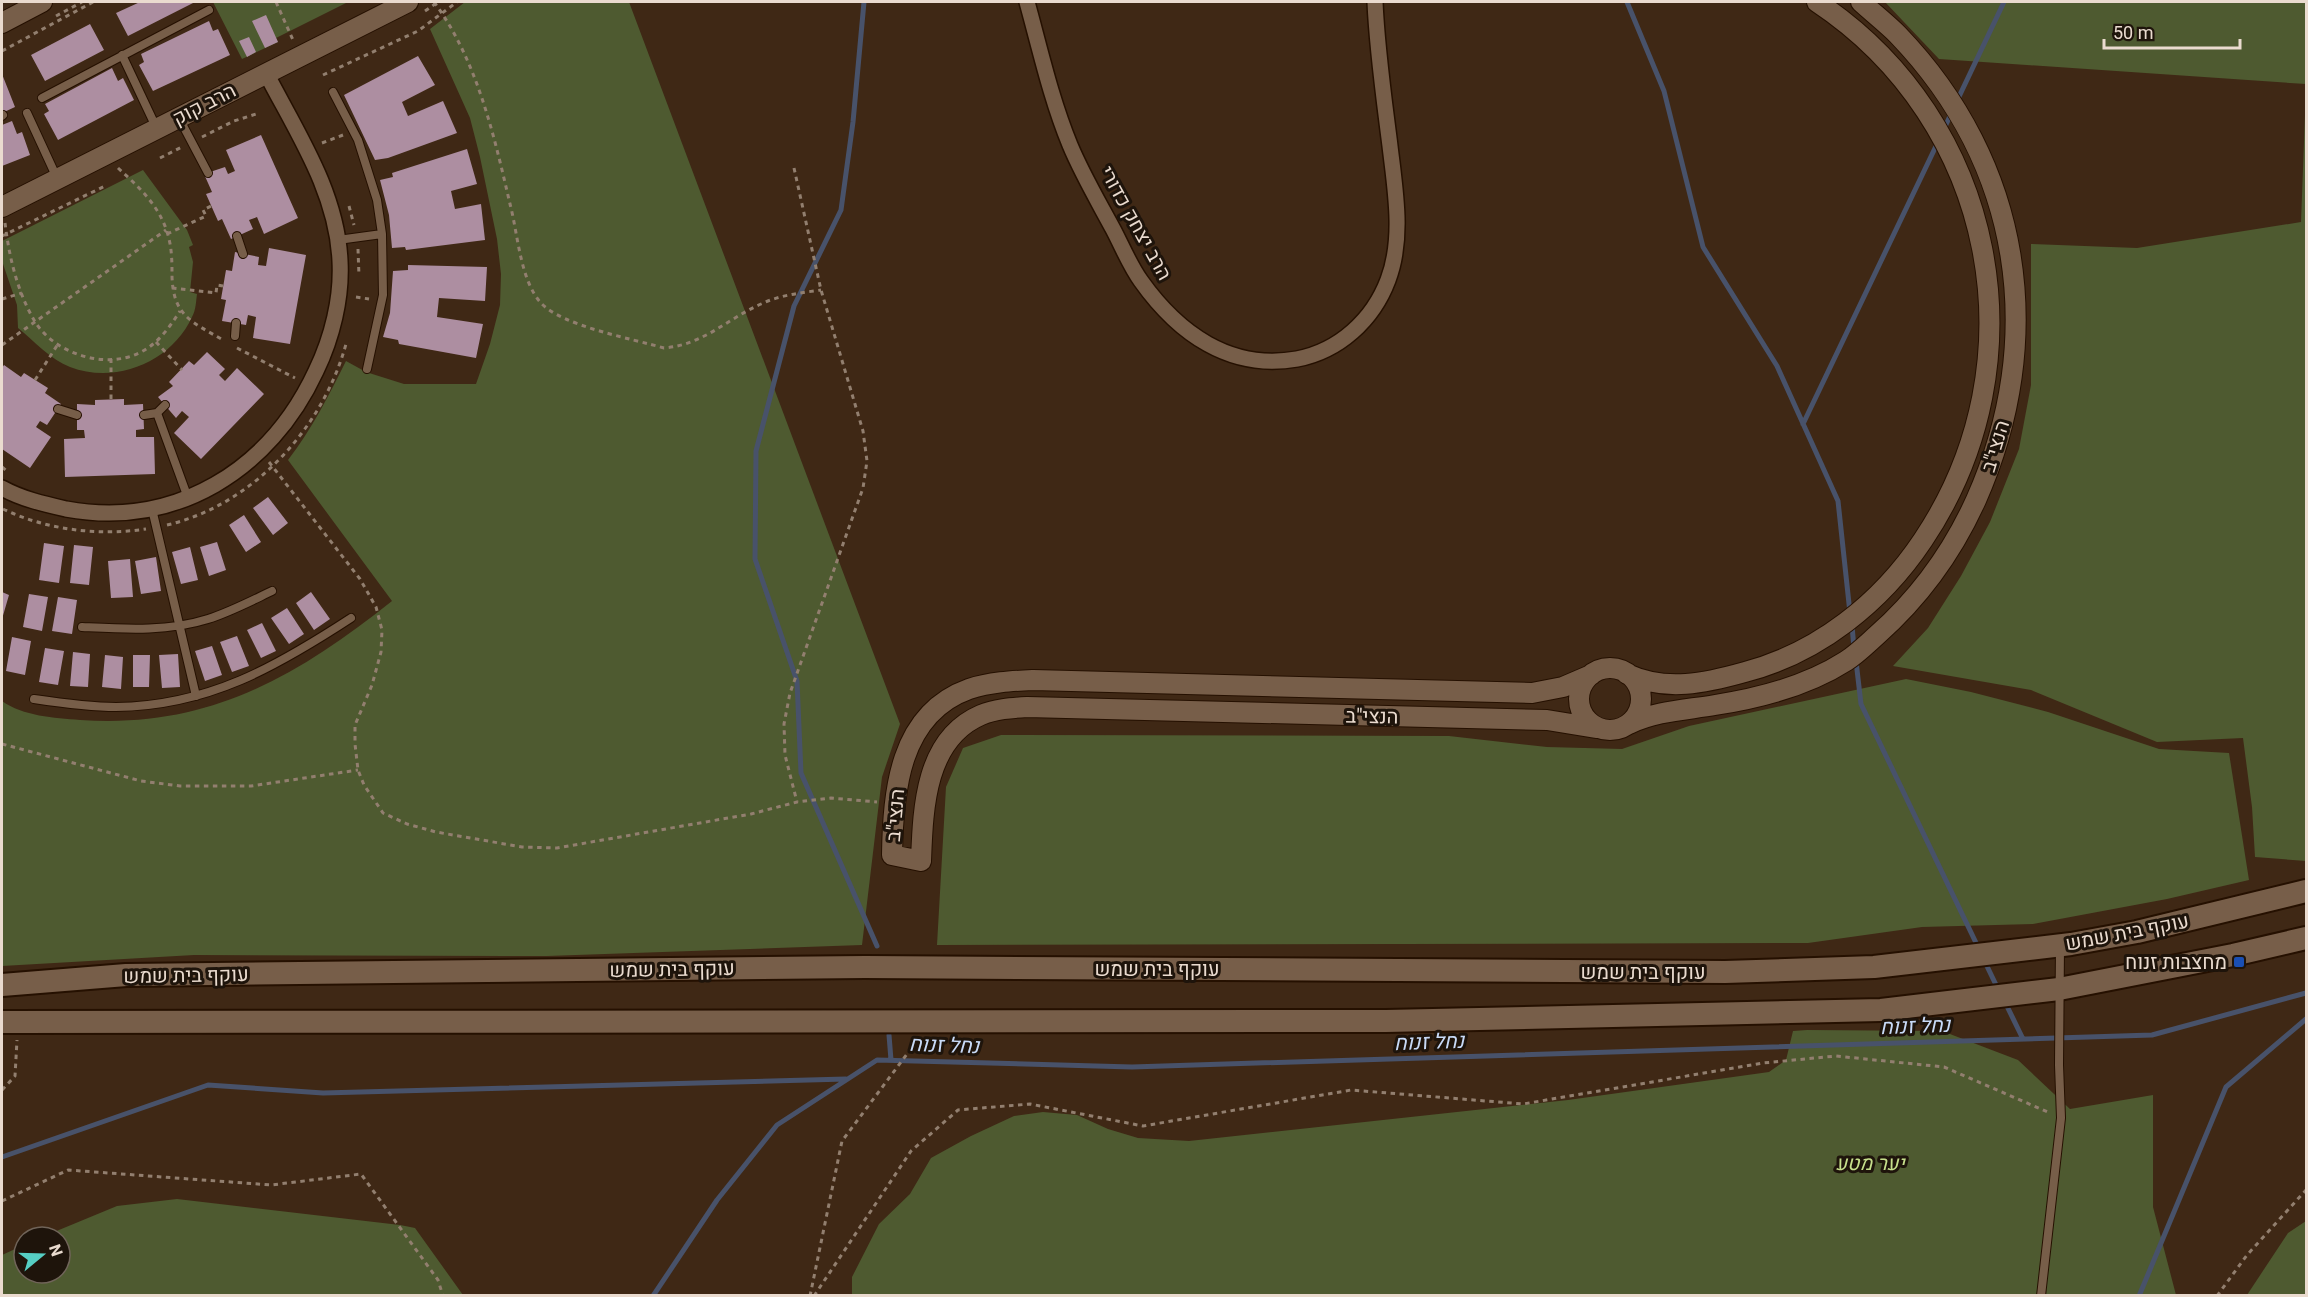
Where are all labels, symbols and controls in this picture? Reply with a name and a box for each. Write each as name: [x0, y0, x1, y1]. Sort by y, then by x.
scale bar: [2104, 12, 2240, 50]
text: 50 m: [2113, 20, 2153, 47]
street label: הרב קוק: [167, 76, 241, 133]
street label: הרב יצחק כדורי: [1092, 161, 1179, 286]
street label: הנצי"ב: [1974, 417, 2017, 476]
street label: הנצי"ב: [1345, 702, 1399, 731]
street label: הנצי"ב: [879, 787, 912, 843]
street label: עוקף בית שמש: [2063, 906, 2191, 959]
place label: מחצבות זנוח: [2125, 948, 2227, 977]
street label: עוקף בית שמש: [609, 954, 735, 985]
street label: עוקף בית שמש: [1094, 955, 1220, 984]
marker: מחצבות זנוח: [2232, 955, 2246, 969]
street label: עוקף בית שמש: [1580, 958, 1706, 987]
street label: עוקף בית שמש: [123, 960, 249, 991]
water label: נחל זנוח: [1879, 1010, 1952, 1043]
water label: נחל זנוח: [1393, 1026, 1466, 1059]
water label: נחל זנוח: [908, 1029, 981, 1062]
park label: יער מטע: [1836, 1149, 1906, 1178]
north arrow: [12, 1225, 72, 1285]
text: N: [42, 1241, 68, 1260]

